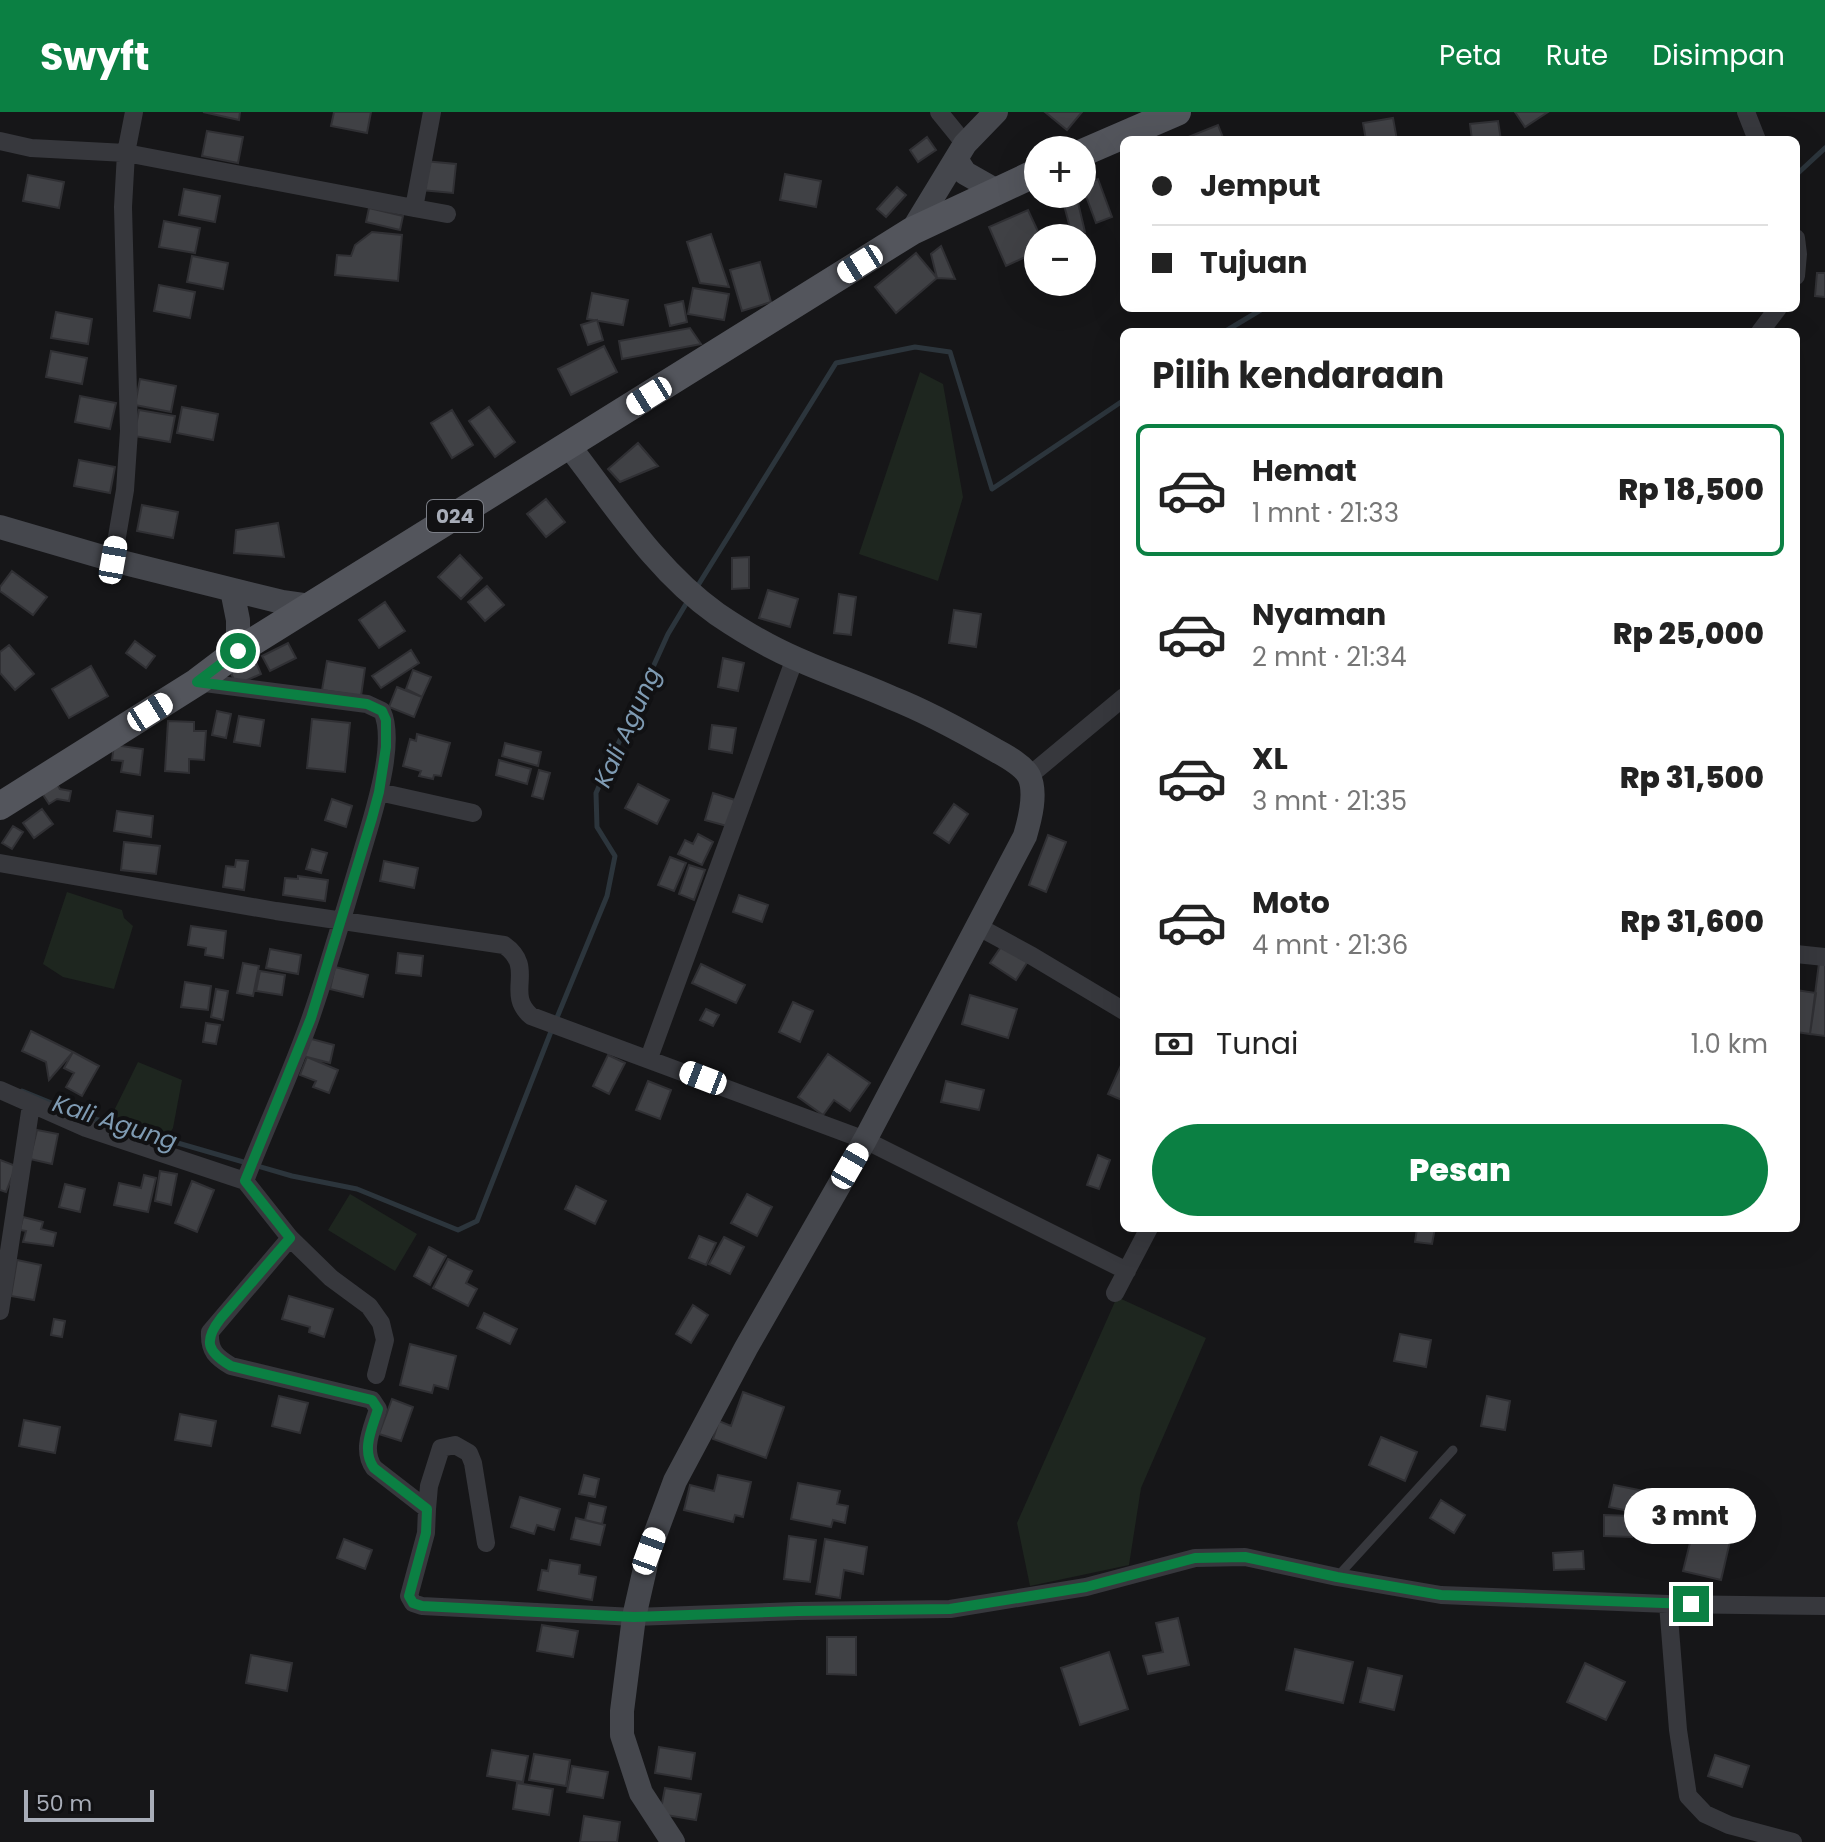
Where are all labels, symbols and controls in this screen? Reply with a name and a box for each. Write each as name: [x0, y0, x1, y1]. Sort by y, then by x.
text: Swyft: [40, 30, 149, 83]
text: Peta: [1439, 36, 1502, 75]
text: Rute: [1546, 36, 1608, 75]
text: Disimpan: [1652, 36, 1785, 75]
map controls: [1024, 136, 1096, 296]
button: +: [1024, 136, 1096, 208]
text: Jemput: [1200, 164, 1320, 207]
button: −: [1024, 224, 1096, 296]
car: [833, 241, 887, 287]
text: Tujuan: [1200, 241, 1308, 284]
text: Pilih kendaraan: [1152, 350, 1444, 401]
car: [622, 373, 676, 419]
text: Hemat: [1252, 449, 1357, 492]
icon: car: [1156, 454, 1228, 526]
text: Rp 18,500: [1618, 468, 1764, 511]
text: 1 mnt · 21:33: [1252, 495, 1399, 531]
road number: 024: [427, 500, 483, 532]
car: [97, 534, 129, 586]
text: Nyaman: [1252, 593, 1386, 636]
icon: car: [1156, 598, 1228, 670]
text: Rp 25,000: [1613, 612, 1764, 655]
route start: [220, 633, 256, 669]
text: 2 mnt · 21:34: [1252, 639, 1407, 675]
water label: Kali Agung: [586, 661, 668, 793]
car: [123, 689, 177, 735]
text: XL: [1252, 737, 1288, 780]
icon: car: [1156, 742, 1228, 814]
text: Rp 31,500: [1620, 756, 1764, 799]
text: 3 mnt · 21:35: [1252, 783, 1407, 819]
text: Moto: [1252, 881, 1330, 924]
icon: car: [1156, 886, 1228, 958]
text: Rp 31,600: [1620, 900, 1764, 943]
text: 4 mnt · 21:36: [1252, 927, 1408, 963]
icon: cash: [1152, 1022, 1196, 1066]
text: Tunai: [1216, 1022, 1298, 1065]
text: 1.0 km: [1691, 1026, 1768, 1062]
car: [676, 1058, 730, 1098]
water label: Kali Agung: [49, 1086, 181, 1158]
button: Pesan: [1152, 1124, 1768, 1216]
car: [828, 1139, 872, 1193]
callout: 3 mnt: [1625, 1488, 1757, 1544]
text: 3 mnt: [1651, 1498, 1729, 1534]
car: [630, 1524, 668, 1578]
route end: [1673, 1586, 1709, 1622]
scale bar: [24, 1786, 154, 1822]
text: 50 m: [36, 1788, 92, 1819]

